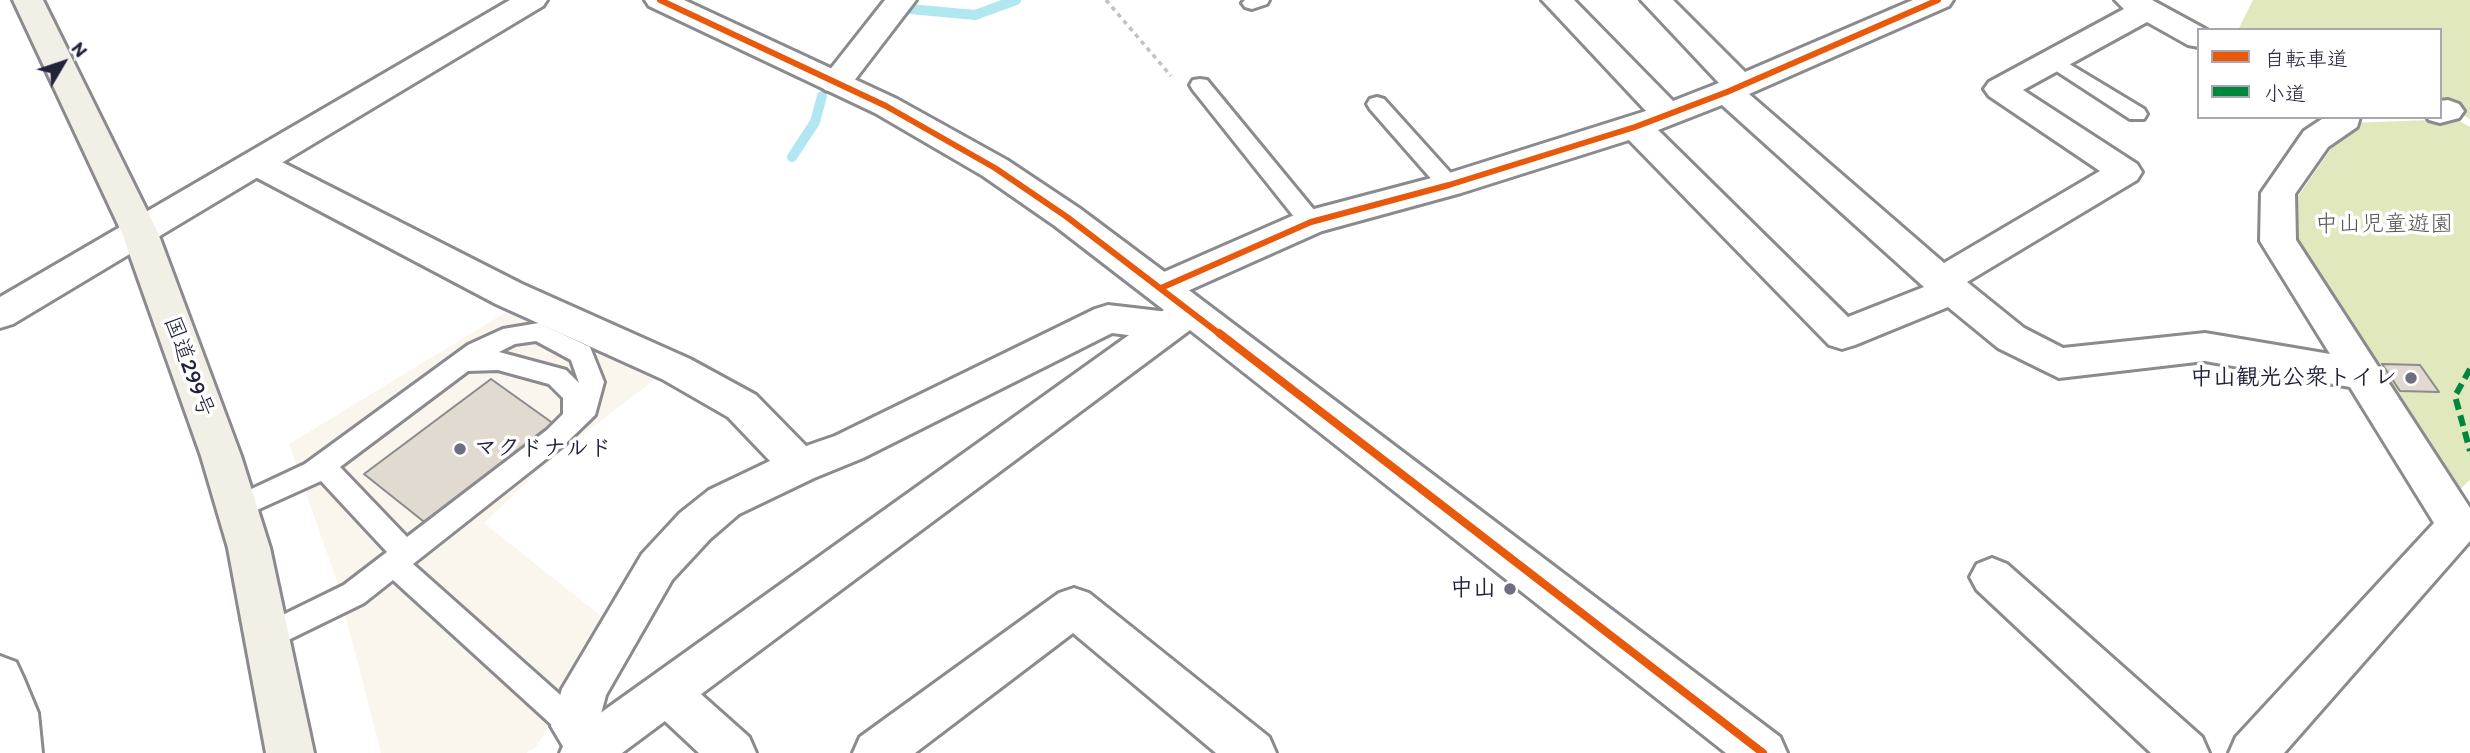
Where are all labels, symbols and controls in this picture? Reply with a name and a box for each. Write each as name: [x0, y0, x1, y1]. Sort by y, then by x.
north arrow: [28, 28, 98, 98]
legend: [2197, 28, 2442, 119]
text: N: [67, 37, 93, 62]
text: 自転車道: [2264, 46, 2348, 71]
text: 小道: [2264, 81, 2306, 106]
park label: 中山児童遊園: [2315, 211, 2453, 239]
street label: 国道299号: [157, 313, 219, 421]
place label: 中山観光公衆トイレ: [2190, 364, 2397, 392]
marker: 中山観光公衆トイレ: [2403, 370, 2419, 386]
place label: マクドナルド: [474, 435, 612, 463]
marker: マクドナルド: [452, 441, 468, 457]
place label: 中山: [1450, 575, 1496, 603]
marker: 中山: [1502, 581, 1518, 597]

